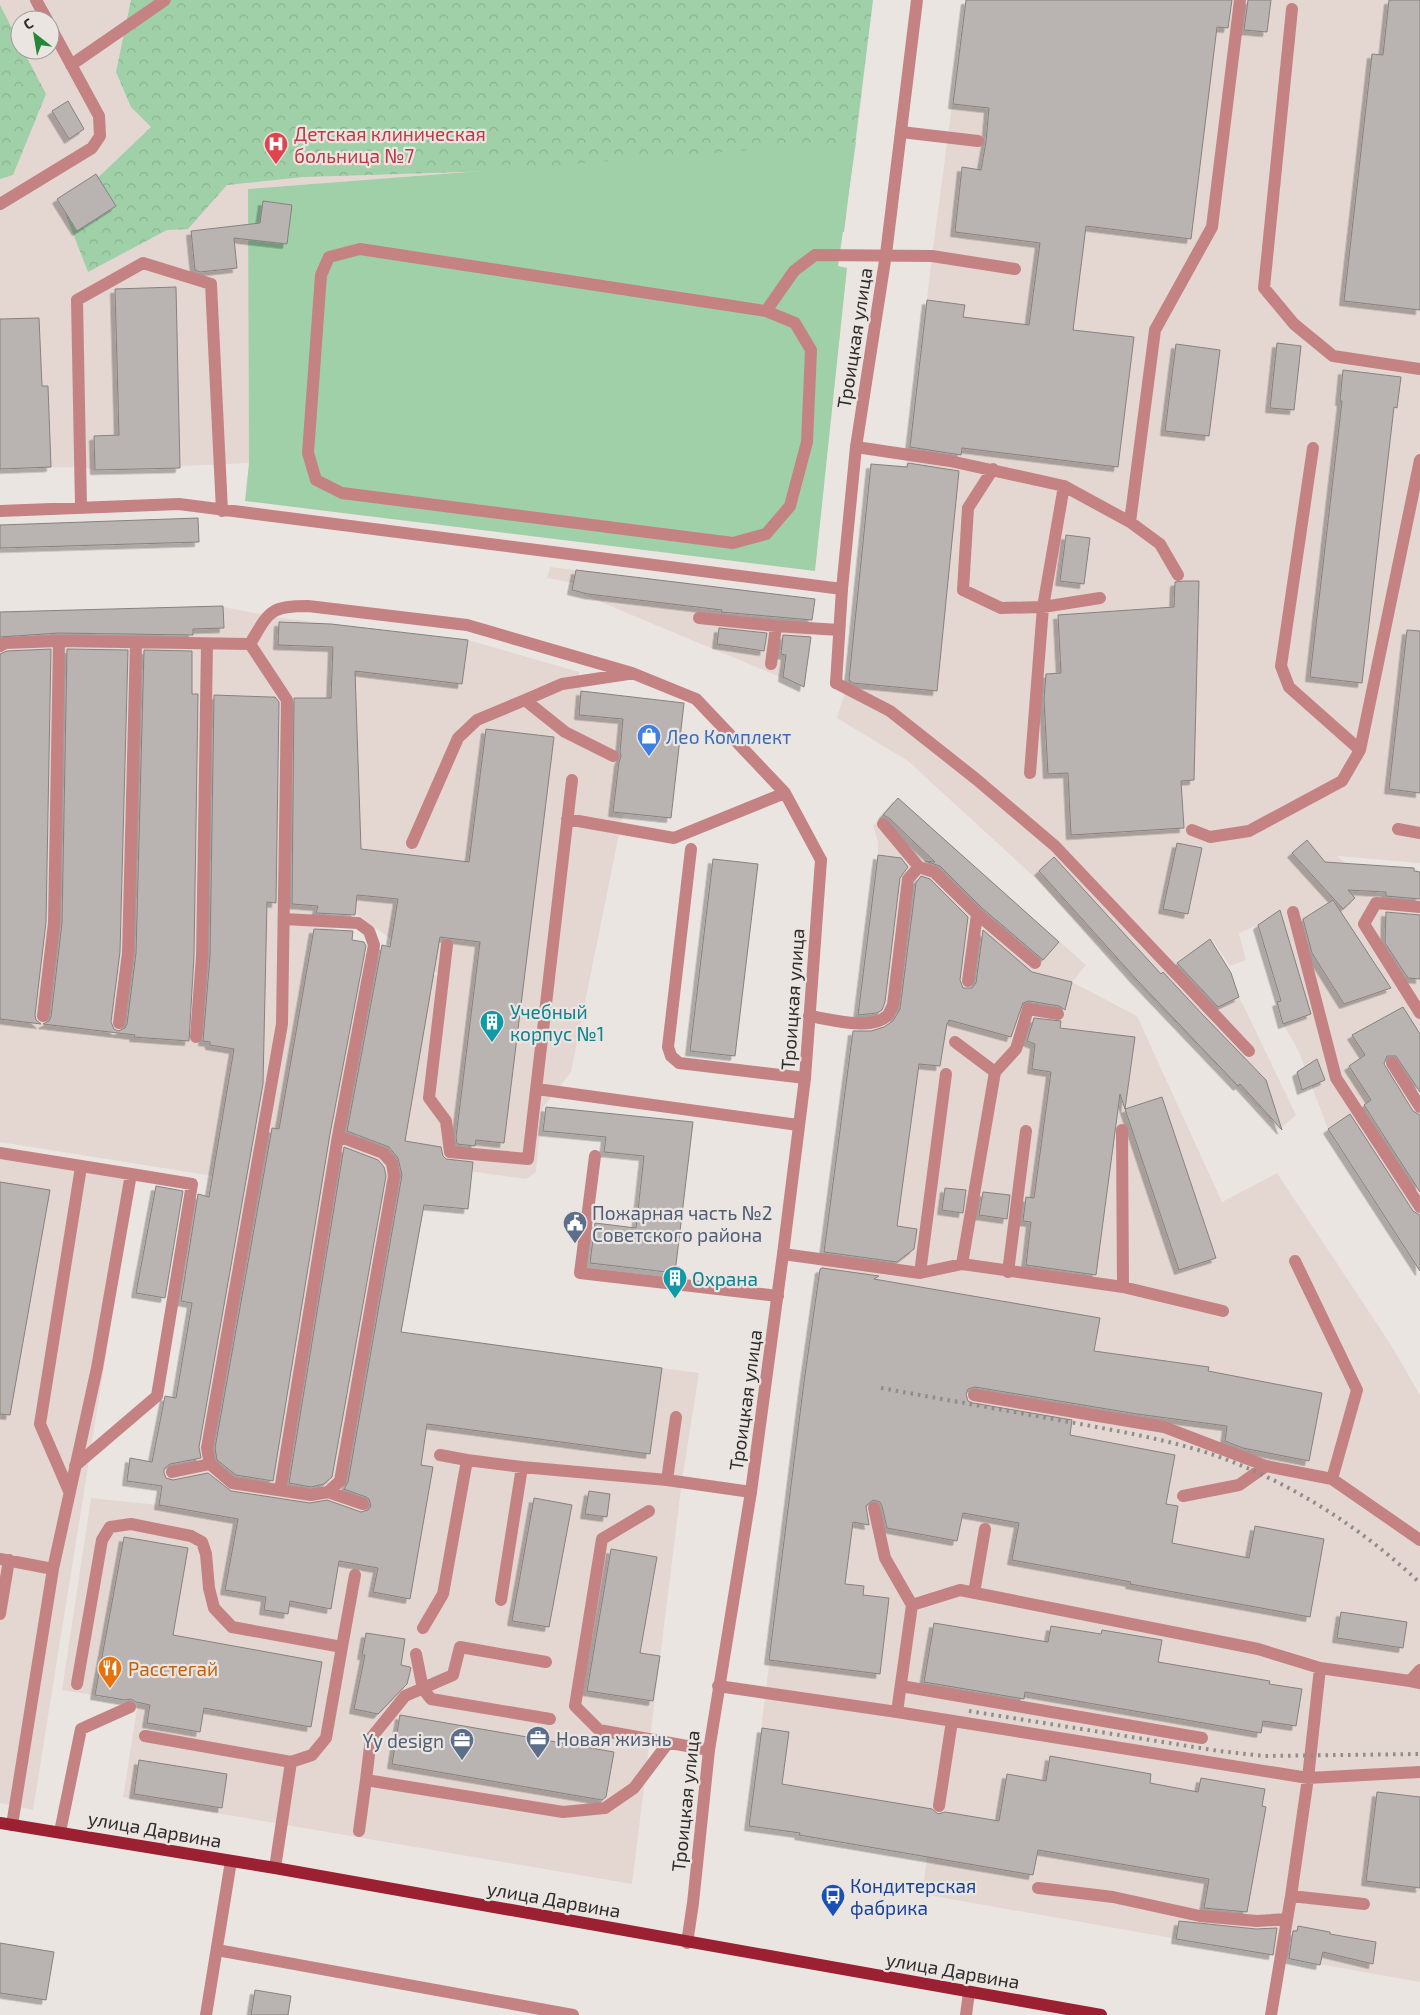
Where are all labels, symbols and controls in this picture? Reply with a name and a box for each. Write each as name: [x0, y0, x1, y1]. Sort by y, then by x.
north arrow: [10, 10, 60, 60]
text: С: [20, 14, 36, 33]
place label: Детская клиническая больница №7: [294, 122, 486, 167]
hospital icon: Детская клиническая больница №7: [263, 131, 289, 165]
street label: Троицкая улица: [832, 266, 877, 410]
shop icon: Лео Комплект: [636, 723, 662, 757]
place label: Лео Комплект: [666, 725, 791, 748]
street label: Троицкая улица: [776, 927, 809, 1071]
place label: Учебный корпус №1: [510, 1000, 604, 1046]
building icon: Учебный корпус №1: [479, 1009, 505, 1043]
place label: Пожарная часть №2 Советского района: [592, 1201, 772, 1246]
public building icon: Пожарная часть №2 Советского района: [562, 1210, 588, 1244]
building icon: Охрана: [662, 1265, 688, 1299]
place label: Охрана: [692, 1267, 758, 1290]
street label: Троицкая улица: [724, 1328, 767, 1472]
restaurant icon: Расстегай: [97, 1655, 123, 1689]
place label: Расстегай: [128, 1657, 218, 1680]
office icon: Новая жизнь: [525, 1725, 551, 1759]
office icon: Yy design: [449, 1727, 475, 1761]
place label: Новая жизнь: [556, 1727, 672, 1750]
place label: Yy design: [363, 1729, 444, 1752]
street label: Троицкая улица: [666, 1729, 705, 1873]
street label: улица Дарвина: [86, 1806, 224, 1853]
place label: Кондитерская фабрика: [850, 1874, 976, 1919]
street label: улица Дарвина: [485, 1876, 623, 1923]
bus stop icon: Кондитерская фабрика: [820, 1883, 846, 1917]
street label: улица Дарвина: [884, 1947, 1022, 1994]

